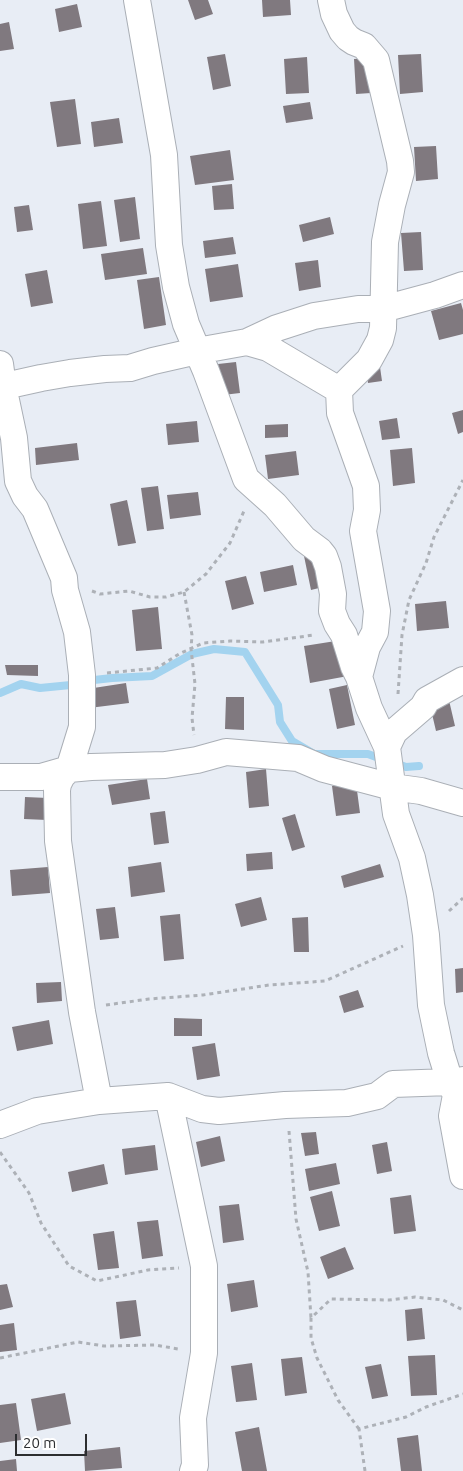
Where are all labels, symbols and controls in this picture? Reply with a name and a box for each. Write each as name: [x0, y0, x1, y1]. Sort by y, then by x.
scale bar: [18, 1424, 90, 1456]
text: 20 m: [23, 1434, 56, 1451]

